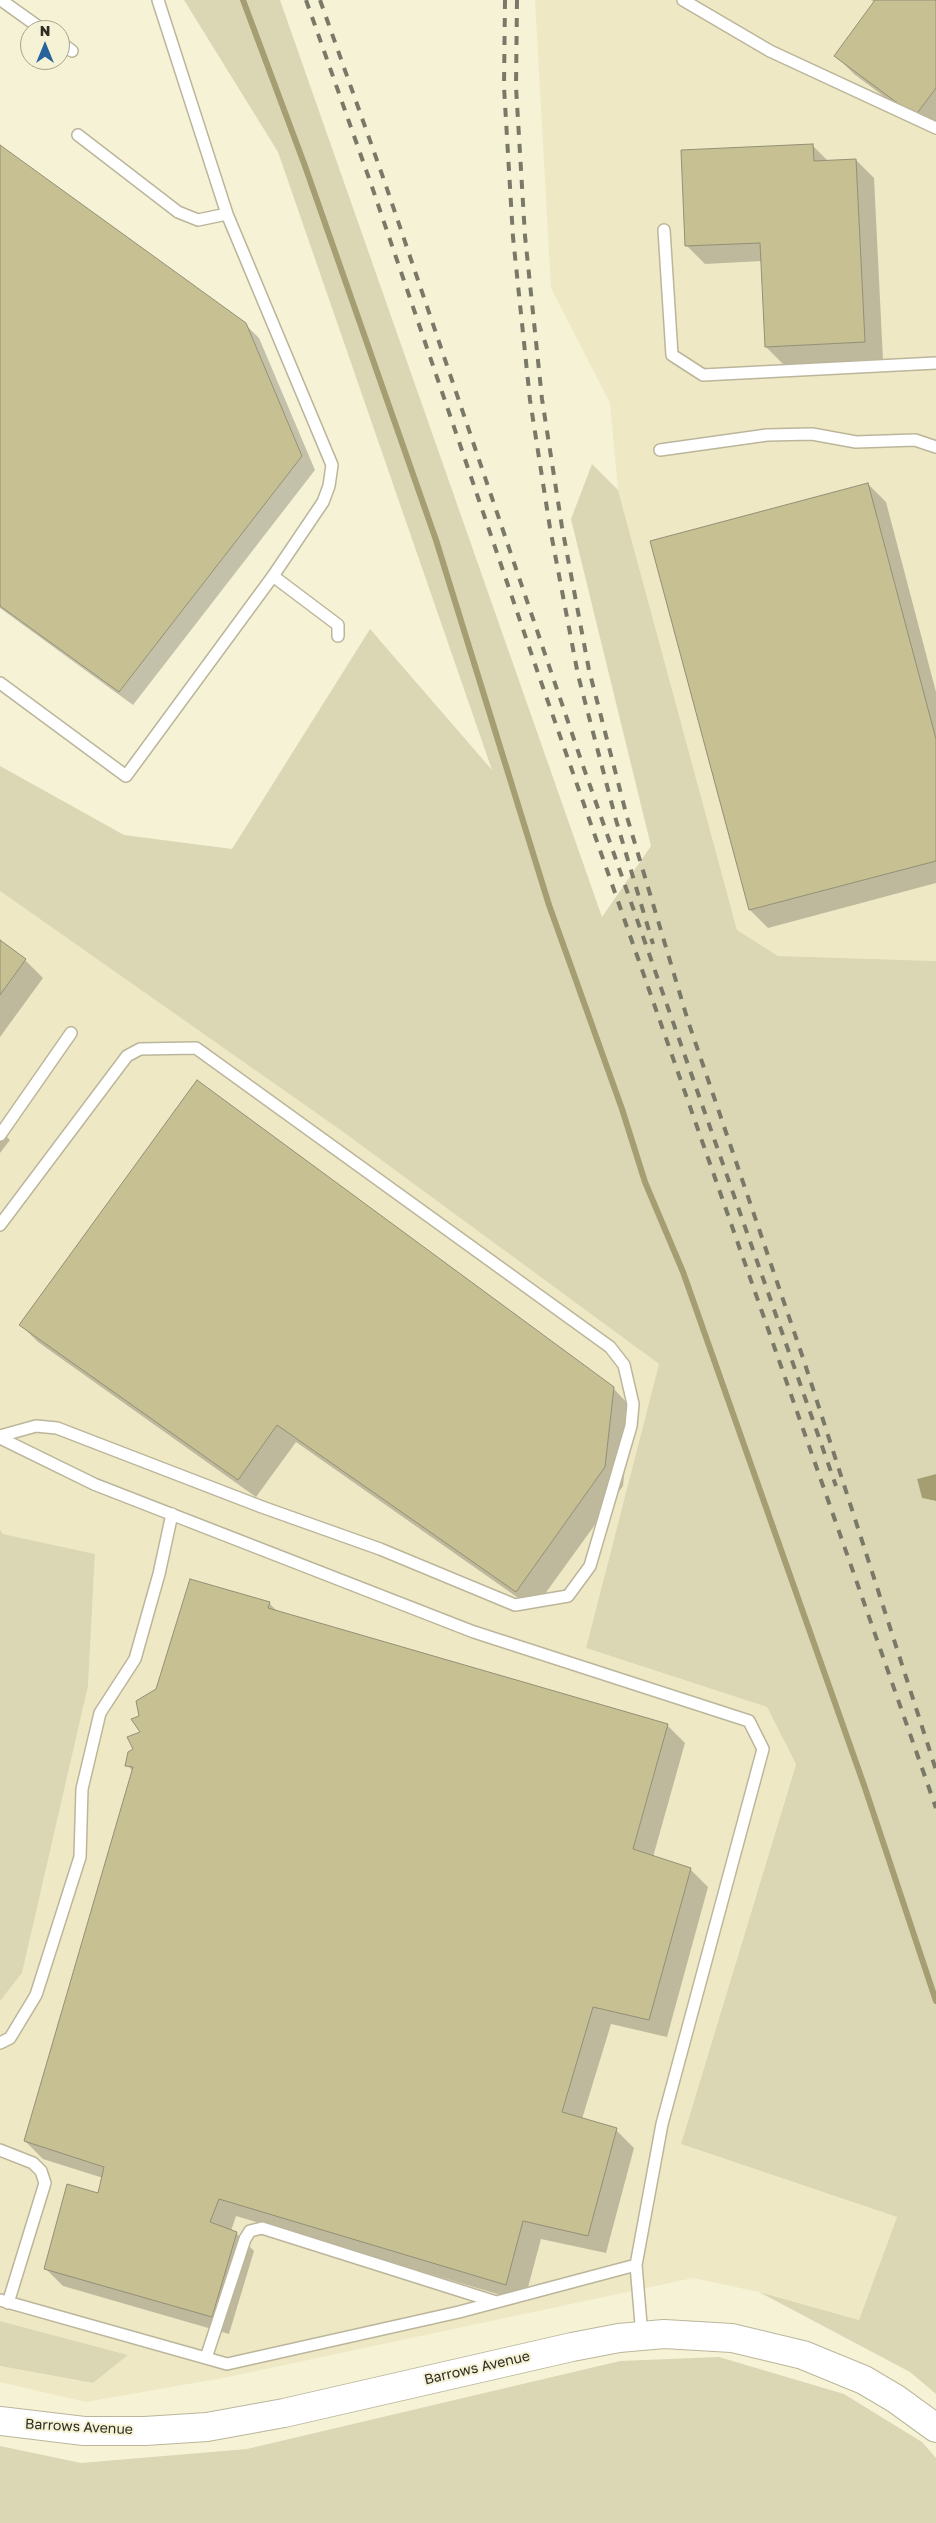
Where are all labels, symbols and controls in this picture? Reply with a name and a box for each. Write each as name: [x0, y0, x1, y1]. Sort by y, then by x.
north arrow: [20, 20, 70, 70]
text: N: [40, 22, 50, 39]
street label: Barrows Avenue: [422, 2348, 532, 2388]
street label: Barrows Avenue: [25, 2416, 133, 2438]

